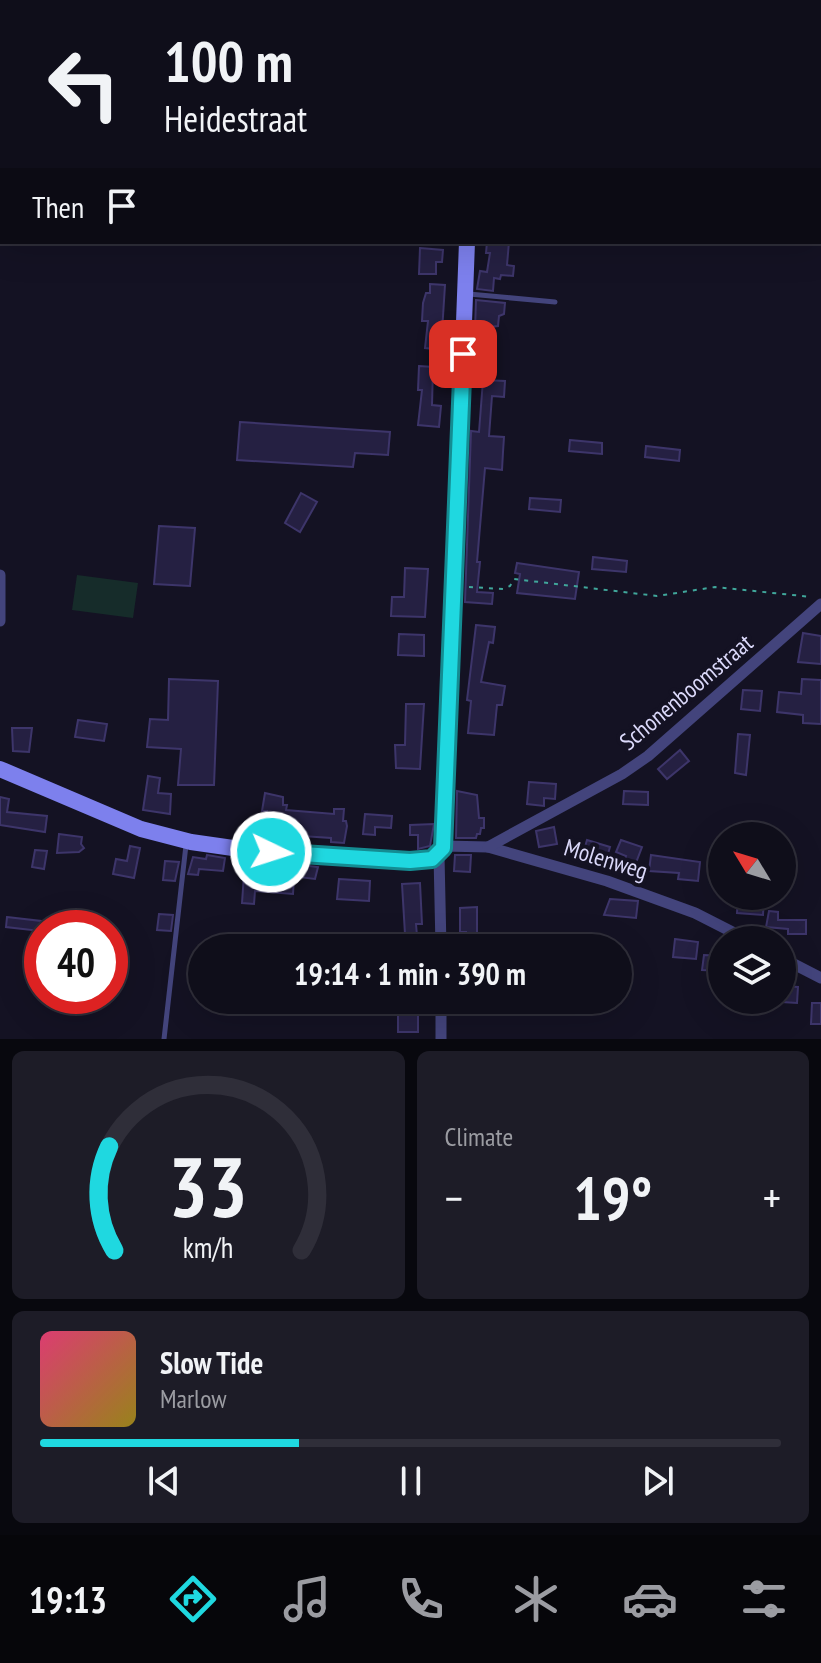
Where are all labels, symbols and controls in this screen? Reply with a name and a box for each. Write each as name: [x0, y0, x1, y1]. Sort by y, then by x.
text: 100 m: [164, 25, 293, 97]
icon: left: [32, 32, 136, 136]
text: Heidestraat: [164, 95, 307, 142]
icon: arrive: [100, 184, 144, 228]
text: Then: [32, 187, 84, 226]
pin: [429, 320, 497, 388]
icon: arrive: [441, 332, 485, 376]
street label: Schonenboomstraat: [613, 627, 759, 757]
position arrow: [229, 810, 313, 894]
north arrow: [708, 822, 796, 910]
map controls: [708, 822, 796, 1014]
street label: Molenweg: [560, 832, 652, 886]
speed limit sign: 40: [24, 910, 128, 1014]
button: layers: [708, 926, 796, 1014]
text: 19:14 · 1 min · 390 m: [294, 954, 526, 993]
text: Climate: [445, 1120, 513, 1153]
text: 33: [168, 1132, 248, 1240]
text: 19°: [573, 1159, 652, 1237]
text: −: [445, 1169, 463, 1226]
text: +: [763, 1169, 781, 1226]
text: km/h: [183, 1229, 234, 1266]
text: Slow Tide: [160, 1343, 263, 1382]
text: Marlow: [160, 1382, 226, 1415]
icon: previous: [142, 1459, 186, 1503]
icon: pause: [389, 1459, 433, 1503]
icon: next: [636, 1459, 680, 1503]
icon: directions: [165, 1571, 221, 1627]
icon: music: [279, 1571, 335, 1627]
icon: phone: [393, 1571, 449, 1627]
icon: climate: [508, 1571, 564, 1627]
icon: car: [622, 1571, 678, 1627]
icon: filters: [736, 1571, 792, 1627]
text: 19:13: [29, 1576, 107, 1623]

